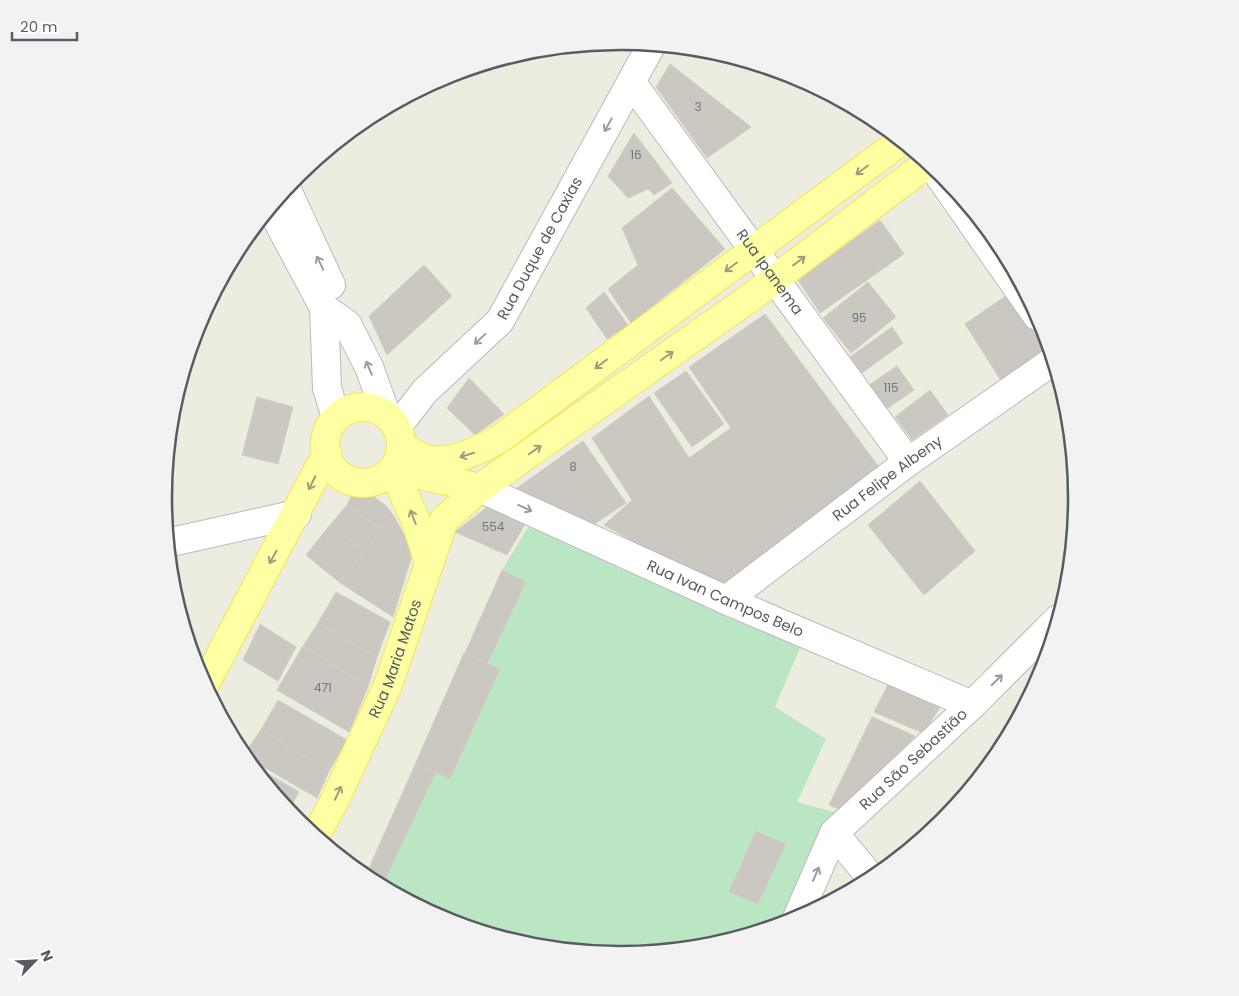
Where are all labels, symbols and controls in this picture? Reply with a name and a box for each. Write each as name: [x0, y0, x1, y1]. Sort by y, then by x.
scale bar: [12, 10, 78, 42]
text: 20 m: [20, 16, 58, 37]
house number: 3: [694, 98, 702, 115]
one-way arrow: [602, 118, 612, 132]
house number: 16: [630, 146, 642, 163]
one-way arrow: [855, 165, 869, 175]
street label: Rua Duque de Caxias: [492, 173, 587, 323]
street label: Rua Ipanema: [732, 225, 808, 319]
one-way arrow: [792, 255, 805, 266]
one-way arrow: [315, 256, 324, 271]
one-way arrow: [724, 262, 738, 272]
house number: 95: [851, 309, 867, 326]
one-way arrow: [474, 333, 487, 345]
one-way arrow: [660, 351, 674, 361]
one-way arrow: [594, 359, 608, 369]
one-way arrow: [364, 361, 374, 376]
house number: 115: [883, 379, 899, 396]
street label: Rua Felipe Albeny: [828, 430, 947, 526]
one-way arrow: [527, 445, 541, 455]
one-way arrow: [459, 450, 475, 460]
house number: 8: [569, 458, 577, 475]
one-way arrow: [307, 475, 316, 490]
one-way arrow: [517, 504, 532, 514]
one-way arrow: [408, 510, 417, 525]
house number: 554: [482, 518, 505, 535]
one-way arrow: [268, 549, 278, 564]
street label: Rua Ivan Campos Belo: [644, 554, 807, 642]
street label: Rua Maria Matos: [363, 596, 426, 721]
one-way arrow: [990, 674, 1003, 686]
house number: 471: [314, 679, 332, 696]
street label: Rua São Sebastião: [854, 703, 972, 815]
one-way arrow: [334, 786, 343, 801]
one-way arrow: [812, 867, 822, 882]
north arrow: [10, 936, 60, 986]
text: N: [36, 947, 58, 965]

